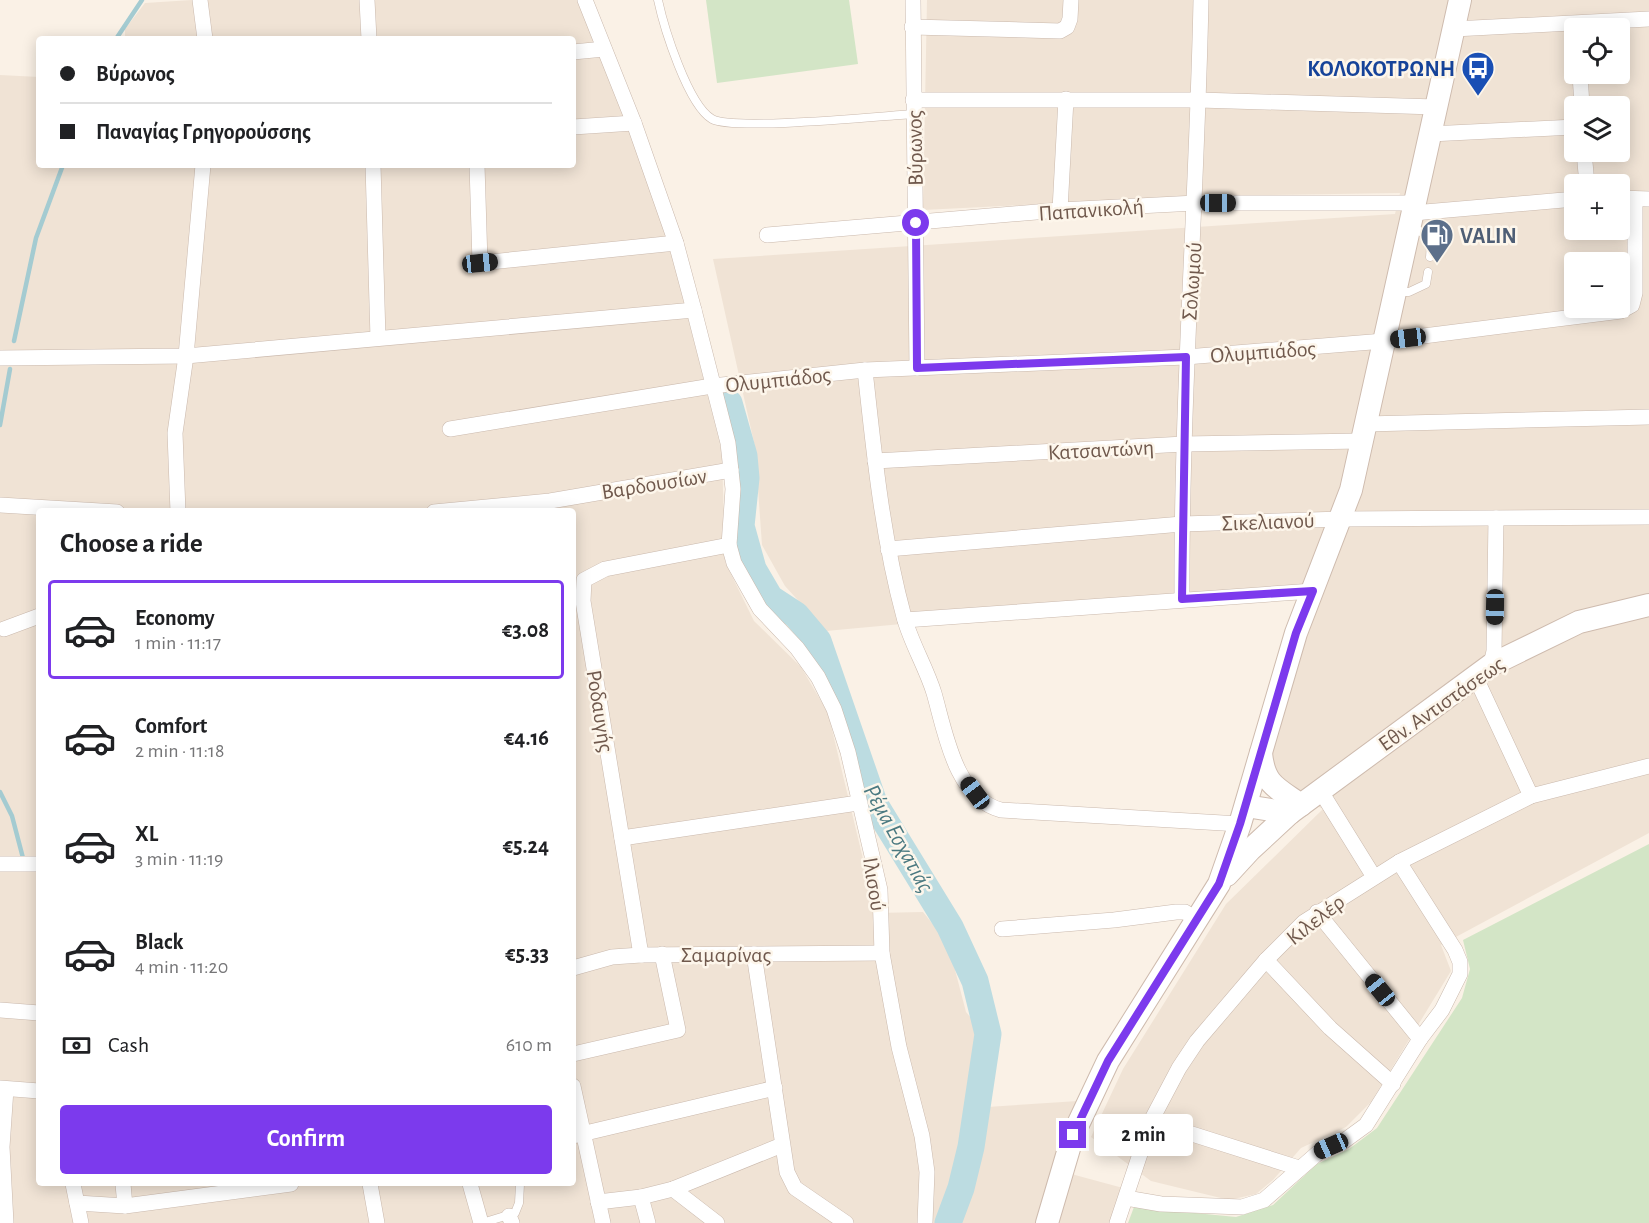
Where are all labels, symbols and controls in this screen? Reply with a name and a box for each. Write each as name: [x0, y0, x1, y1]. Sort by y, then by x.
map controls: [1564, 18, 1630, 318]
button: locate: [1564, 18, 1630, 84]
bus stop icon: ΚΟΛΟΚΟΤΡΩΝΗ: [1460, 50, 1496, 97]
place label: ΚΟΛΟΚΟΤΡΩΝΗ: [1307, 58, 1455, 80]
text: Βύρωνος: [96, 63, 175, 85]
button: layers: [1564, 96, 1630, 162]
street label: Βύρωνος: [903, 110, 927, 186]
text: Παναγίας Γρηγορούσσης: [96, 121, 311, 143]
button: +: [1564, 174, 1630, 240]
car: [1200, 194, 1236, 212]
street label: Παπανικολή: [1038, 195, 1144, 225]
route start: [902, 209, 929, 236]
fuel station icon: VALIN: [1419, 217, 1455, 264]
place label: VALIN: [1460, 225, 1517, 247]
street label: Σολωμού: [1178, 241, 1206, 321]
car: [461, 252, 499, 274]
button: −: [1564, 252, 1630, 318]
car: [1389, 327, 1427, 349]
street label: Ολυμπιάδος: [1209, 337, 1317, 367]
street label: Ολυμπιάδος: [724, 364, 832, 396]
street label: Κατσαντώνη: [1047, 436, 1155, 464]
street label: Βαρδουσίων: [600, 465, 708, 503]
street label: Σικελιανού: [1221, 509, 1315, 535]
text: Choose a ride: [60, 530, 203, 557]
car: [1486, 589, 1504, 625]
icon: car: [63, 603, 117, 657]
text: Economy: [135, 607, 215, 629]
text: €3.08: [502, 619, 549, 641]
text: 1 min · 11:17: [135, 633, 221, 653]
street label: Εθν. Αντιστάσεως: [1375, 652, 1509, 755]
street label: Ροδαυγής: [583, 669, 617, 754]
icon: car: [63, 711, 117, 765]
text: Comfort: [135, 715, 207, 737]
text: €4.16: [504, 727, 549, 749]
text: 2 min · 11:18: [135, 741, 224, 761]
car: [957, 773, 993, 813]
water label: Ρέμα Εσχατιάς: [859, 781, 938, 897]
icon: car: [63, 819, 117, 873]
text: XL: [135, 823, 158, 845]
text: €5.24: [503, 835, 549, 857]
text: 3 min · 11:19: [135, 849, 224, 869]
street label: Ιλισού: [859, 856, 889, 913]
street label: Κιλελέρ: [1282, 890, 1349, 949]
icon: car: [63, 927, 117, 981]
text: Black: [135, 931, 183, 953]
text: €5.33: [505, 943, 549, 965]
street label: Σαμαρίνας: [681, 944, 771, 966]
text: 4 min · 11:20: [135, 957, 228, 977]
car: [1362, 970, 1398, 1010]
icon: cash: [60, 1029, 93, 1062]
text: Cash: [108, 1034, 149, 1056]
text: 610 m: [506, 1035, 552, 1055]
button: Confirm: [60, 1105, 552, 1174]
callout: 2 min: [1094, 1114, 1193, 1156]
route end: [1059, 1121, 1086, 1148]
text: 2 min: [1121, 1125, 1166, 1145]
car: [1311, 1130, 1351, 1162]

